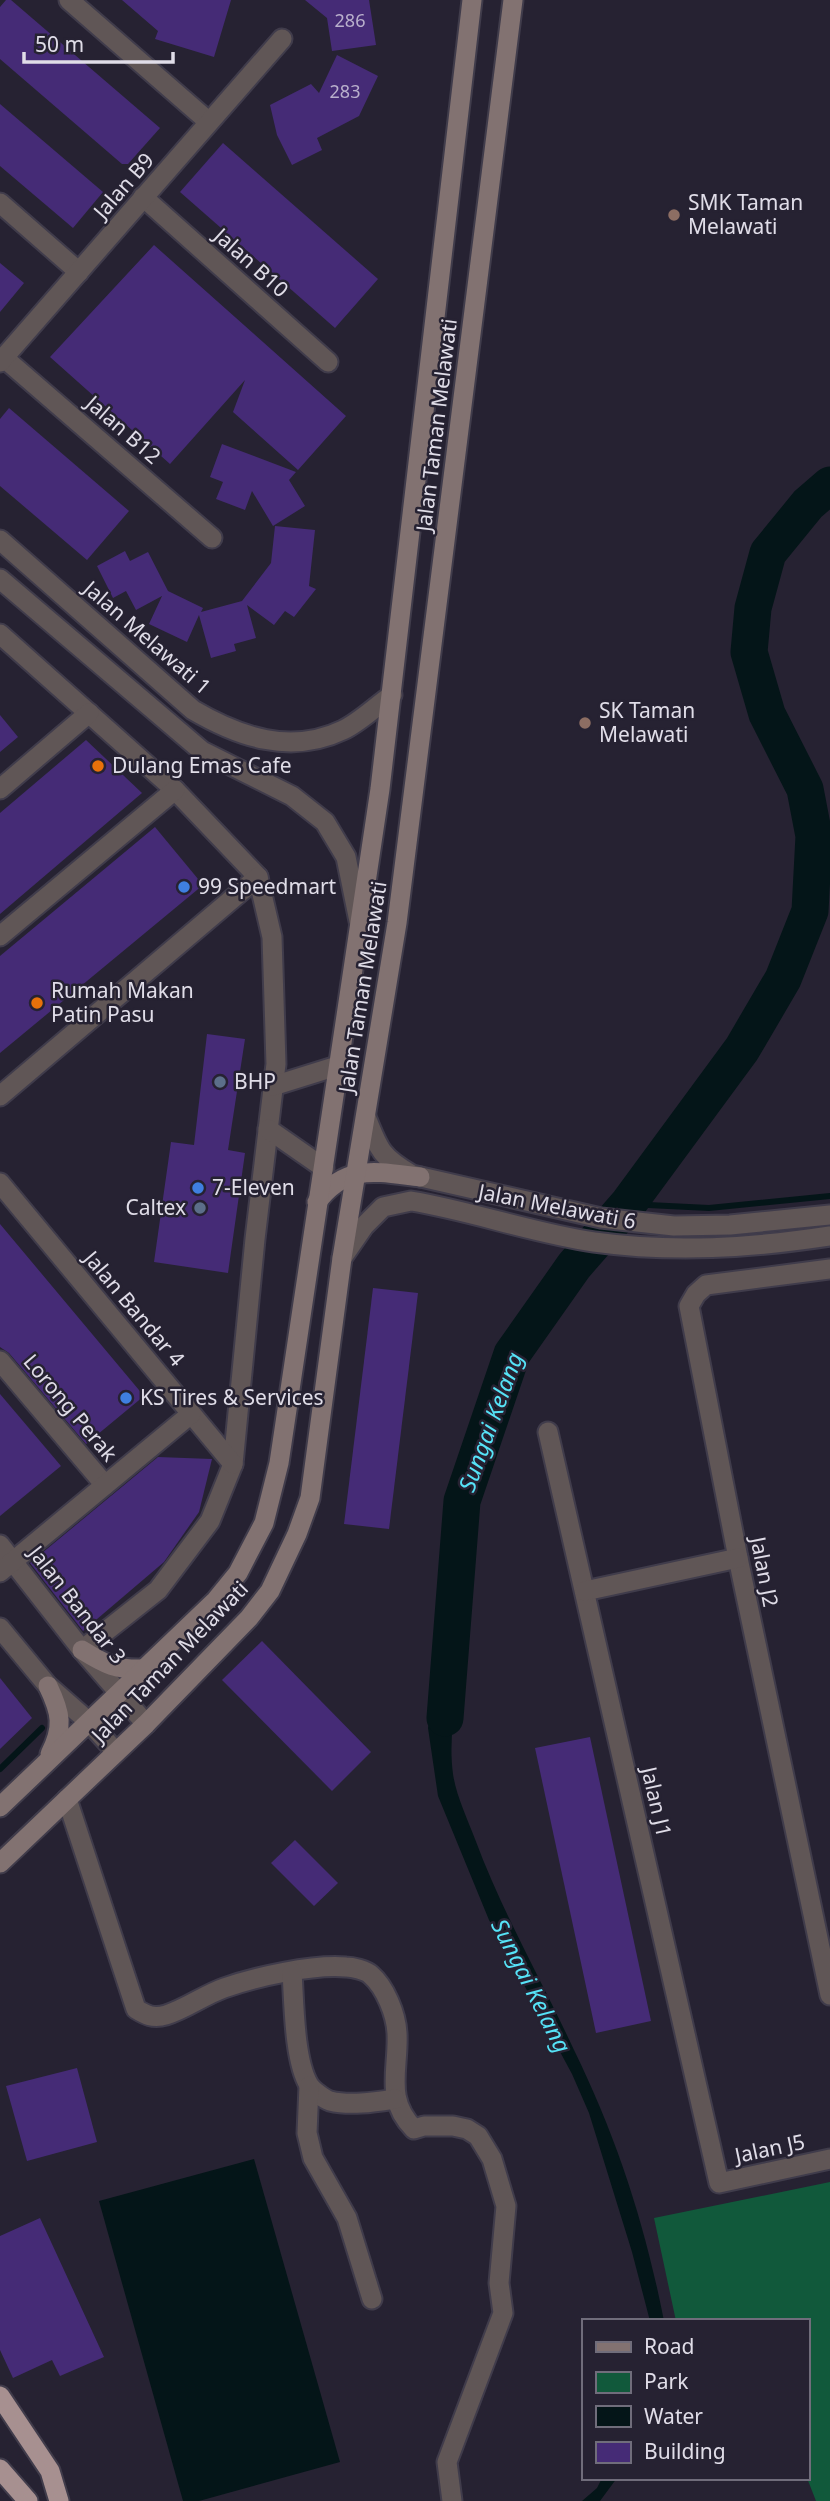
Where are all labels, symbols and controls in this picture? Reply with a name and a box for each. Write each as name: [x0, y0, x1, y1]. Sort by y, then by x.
house number: 286: [335, 8, 365, 32]
scale bar: [24, 21, 173, 65]
text: 50 m: [35, 30, 84, 58]
house number: 283: [330, 79, 360, 103]
street label: Jalan B9: [86, 146, 160, 226]
place label: SMK Taman Melawati: [688, 188, 803, 240]
marker: SMK Taman Melawati: [666, 207, 682, 223]
street label: Jalan B10: [207, 220, 295, 303]
street label: Jalan Taman Melawati: [409, 317, 463, 535]
street label: Jalan B12: [79, 388, 167, 470]
street label: Jalan Melawati 1: [77, 573, 217, 700]
place label: SK Taman Melawati: [599, 696, 695, 748]
marker: SK Taman Melawati: [577, 715, 593, 731]
place label: Dulang Emas Cafe: [112, 751, 292, 779]
marker: Dulang Emas Cafe: [90, 758, 106, 774]
place label: 99 Speedmart: [198, 872, 337, 900]
marker: 99 Speedmart: [176, 879, 192, 895]
street label: Jalan Taman Melawati: [331, 879, 393, 1097]
place label: Rumah Makan Patin Pasu: [51, 976, 194, 1028]
marker: Rumah Makan Patin Pasu: [29, 995, 45, 1011]
place label: BHP: [234, 1067, 276, 1095]
marker: BHP: [212, 1074, 228, 1090]
place label: 7-Eleven: [212, 1173, 295, 1201]
street label: Jalan Melawati 6: [474, 1177, 638, 1235]
marker: 7-Eleven: [190, 1180, 206, 1196]
place label: Caltex: [125, 1193, 186, 1221]
marker: Caltex: [192, 1200, 208, 1216]
street label: Jalan Bandar 4: [77, 1243, 191, 1372]
water label: Sungai Kelang: [450, 1347, 530, 1496]
street label: Lorong Perak: [18, 1348, 124, 1467]
place label: KS Tires & Services: [140, 1383, 324, 1411]
marker: KS Tires & Services: [118, 1390, 134, 1406]
street label: Jalan J2: [744, 1532, 785, 1609]
street label: Jalan Bandar 3: [22, 1538, 133, 1669]
street label: Jalan Taman Melawati: [83, 1575, 254, 1750]
street label: Jalan J1: [635, 1762, 679, 1839]
water label: Sungai Kelang: [484, 1913, 579, 2058]
street label: Jalan J5: [730, 2127, 807, 2170]
legend: [582, 2319, 809, 2480]
text: Road: [644, 2332, 694, 2360]
text: Park: [644, 2367, 689, 2395]
text: Water: [644, 2402, 703, 2430]
text: Building: [644, 2437, 726, 2465]

